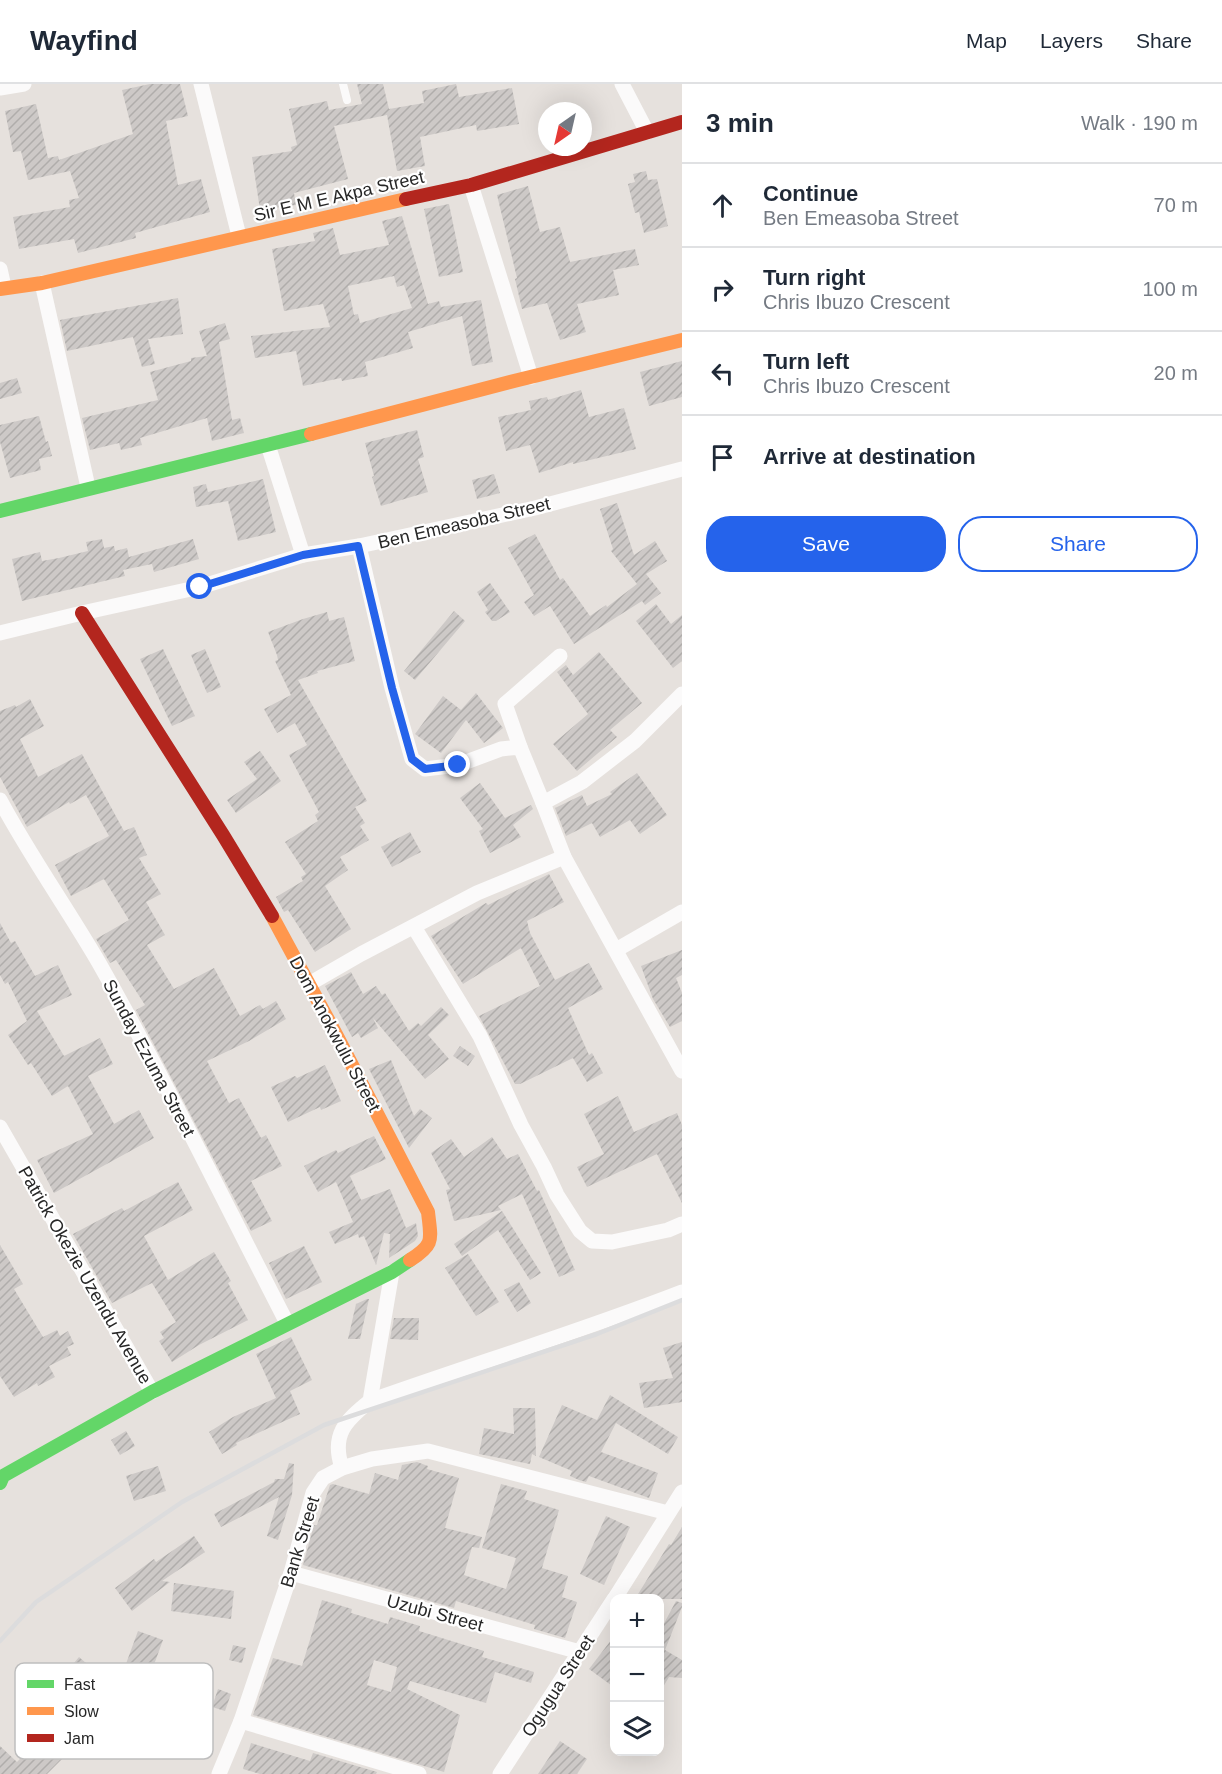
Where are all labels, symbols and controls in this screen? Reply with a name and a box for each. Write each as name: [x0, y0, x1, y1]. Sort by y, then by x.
text: Wayfind: [30, 25, 138, 56]
text: Map: [966, 29, 1007, 52]
text: Layers: [1040, 29, 1103, 52]
text: Share: [1136, 29, 1192, 52]
north arrow: [538, 102, 592, 156]
text: 3 min: [706, 108, 774, 138]
text: Walk · 190 m: [1081, 112, 1198, 134]
street label: Sir E M E Akpa Street: [252, 167, 426, 225]
text: Continue: [763, 181, 858, 206]
icon: ahead: [706, 189, 739, 222]
text: 70 m: [1154, 194, 1198, 216]
text: Ben Emeasoba Street: [763, 207, 959, 229]
text: Turn right: [763, 265, 865, 290]
icon: right: [706, 273, 739, 306]
text: 100 m: [1142, 278, 1198, 300]
text: Chris Ibuzo Crescent: [763, 291, 950, 313]
text: Turn left: [763, 349, 849, 374]
icon: left: [706, 357, 739, 390]
text: 20 m: [1154, 362, 1198, 384]
text: Chris Ibuzo Crescent: [763, 375, 950, 397]
icon: arrive: [706, 441, 739, 474]
text: Arrive at destination: [763, 444, 976, 469]
street label: Ben Emeasoba Street: [376, 493, 552, 553]
button: Save: [706, 516, 946, 572]
button: Share: [958, 516, 1198, 572]
route start: [186, 573, 212, 599]
route end: [444, 751, 470, 777]
street label: Dom Anokwulu Street: [286, 953, 384, 1115]
street label: Sunday Ezuma Street: [99, 976, 199, 1140]
street label: Patrick Okezie Uzendu Avenue: [14, 1163, 156, 1387]
street label: Bank Street: [277, 1494, 323, 1590]
street label: Uzubi Street: [385, 1591, 485, 1635]
map controls: [610, 1594, 664, 1756]
button: +: [610, 1594, 664, 1648]
street label: Ogugua Street: [518, 1631, 598, 1741]
button: −: [610, 1648, 664, 1702]
legend: [15, 1663, 213, 1759]
text: Fast: [64, 1676, 96, 1693]
button: layers: [610, 1702, 664, 1756]
text: Slow: [64, 1703, 99, 1720]
text: Jam: [64, 1730, 94, 1747]

